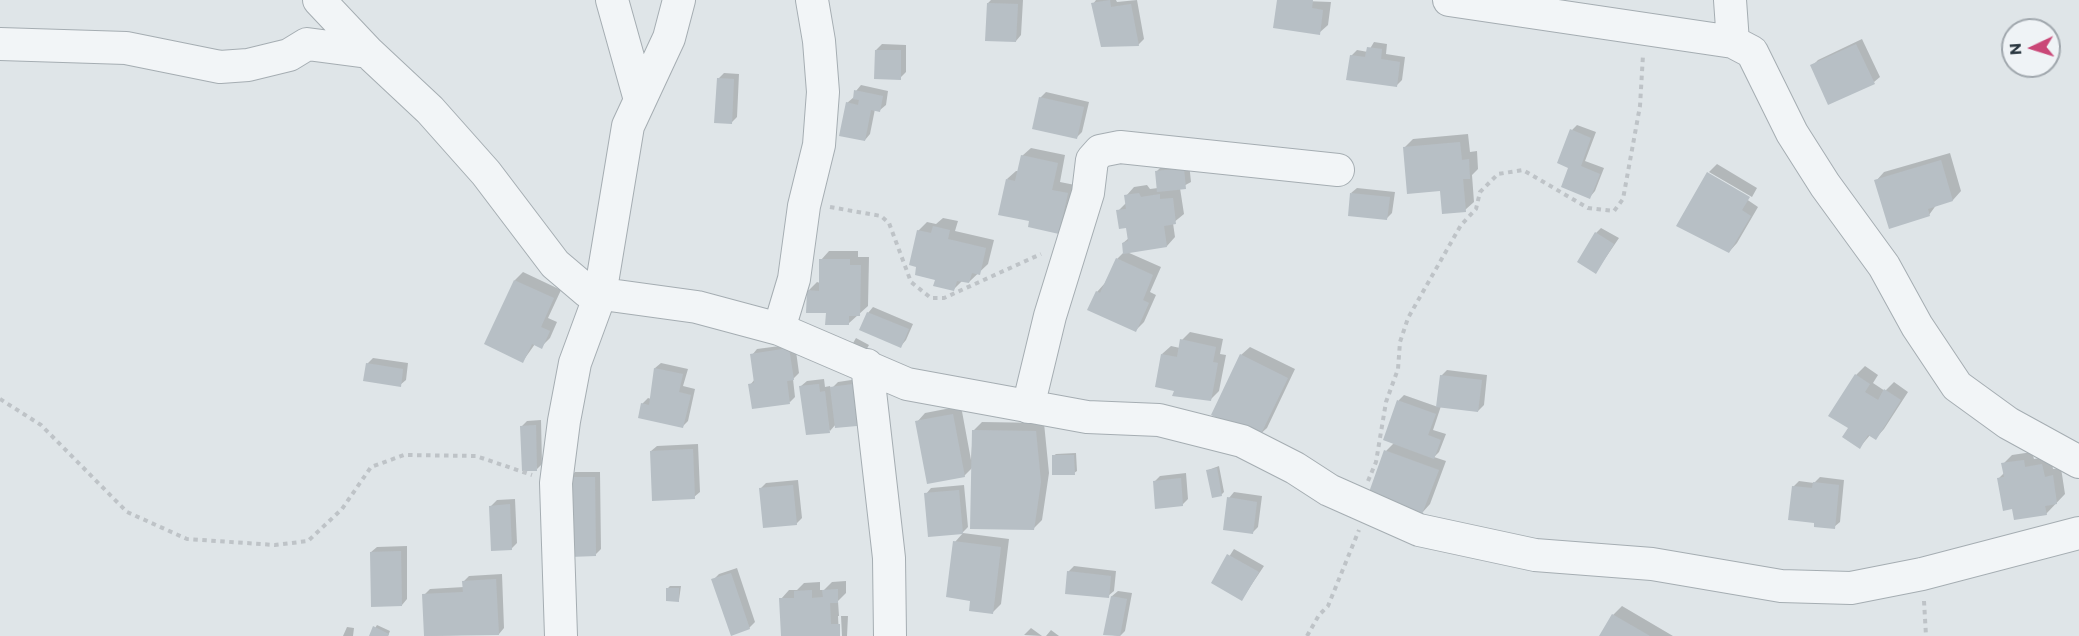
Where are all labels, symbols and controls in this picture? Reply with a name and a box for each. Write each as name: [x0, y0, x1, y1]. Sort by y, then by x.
north arrow: [2001, 18, 2061, 78]
text: N: [2005, 43, 2024, 56]

